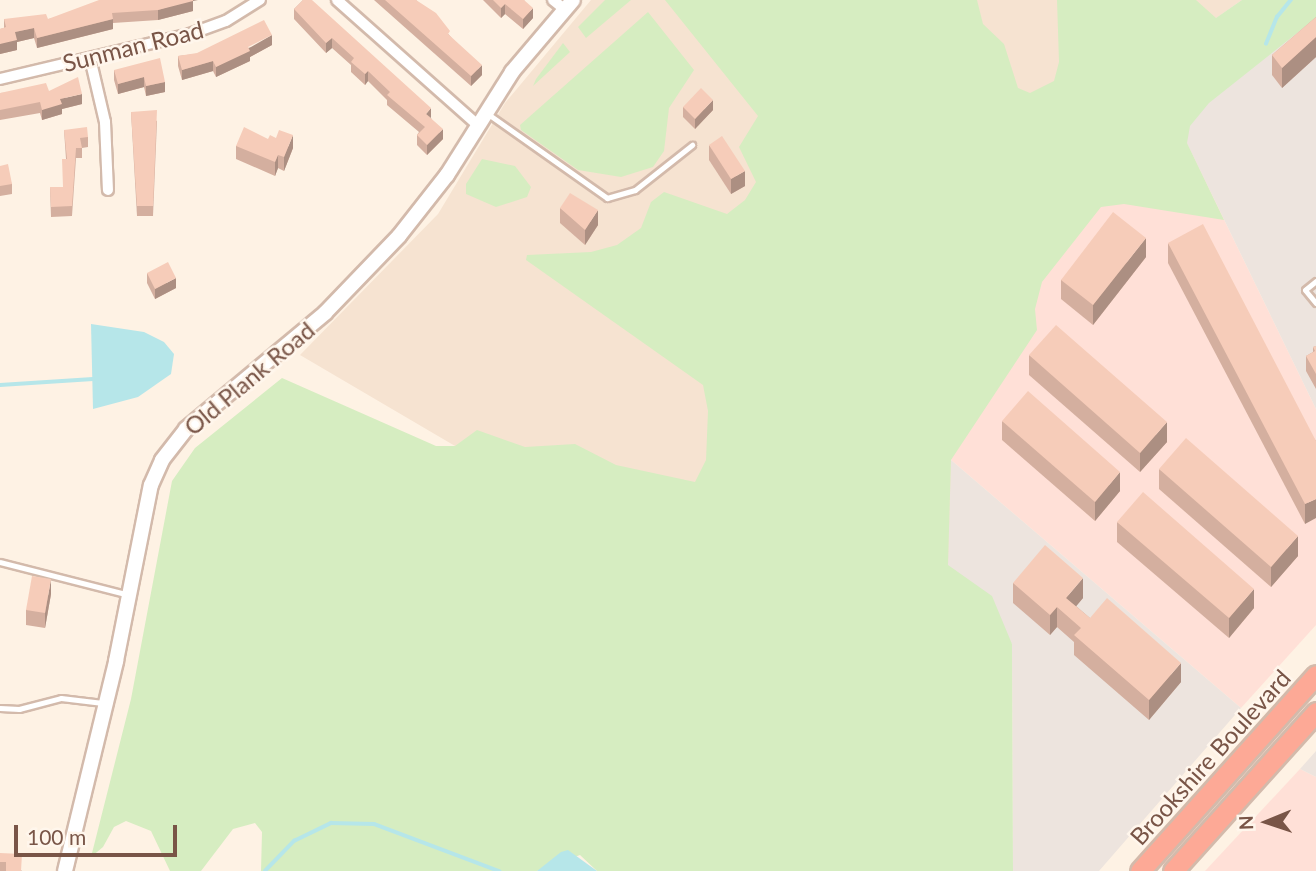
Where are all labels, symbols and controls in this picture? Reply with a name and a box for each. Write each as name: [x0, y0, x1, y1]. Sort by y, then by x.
street label: Sunman Road: [60, 15, 206, 77]
street label: Old Plank Road: [178, 315, 320, 441]
street label: Brookshire Boulevard: [1124, 664, 1296, 850]
north arrow: [1232, 787, 1302, 857]
scale bar: [18, 812, 180, 856]
text: N: [1234, 815, 1257, 830]
text: 100 m: [27, 824, 86, 849]

